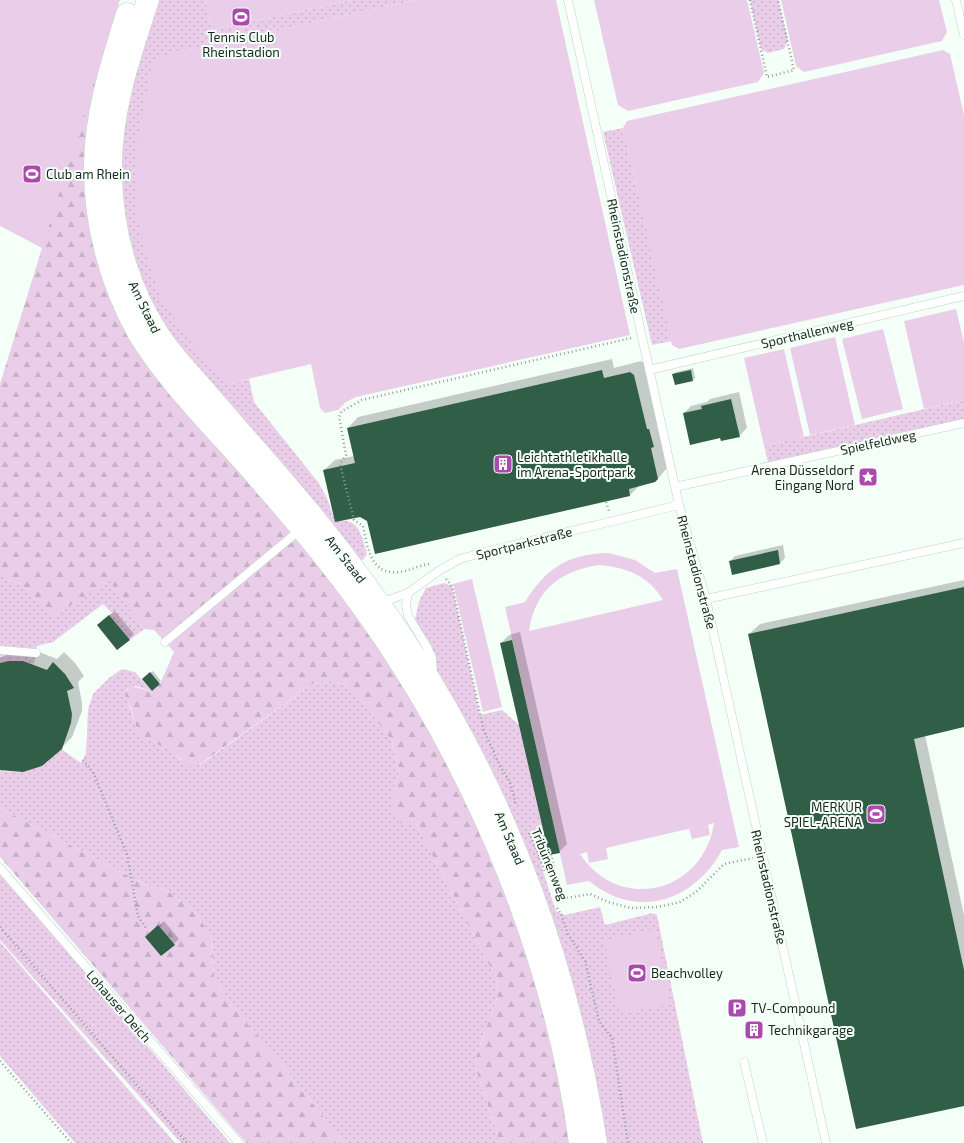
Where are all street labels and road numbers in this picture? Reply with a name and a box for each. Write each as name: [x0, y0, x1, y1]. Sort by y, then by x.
street label: Rheinstadionstraße: [604, 197, 644, 315]
street label: Am Staad: [125, 278, 165, 336]
street label: Sporthallenweg: [759, 315, 855, 351]
street label: Spielfeldweg: [839, 426, 917, 458]
street label: Rheinstadionstraße: [674, 513, 720, 631]
street label: Sportparkstraße: [474, 523, 574, 563]
street label: Am Staad: [322, 532, 370, 586]
street label: Am Staad: [492, 809, 528, 867]
street label: Tribünenweg: [528, 825, 572, 903]
street label: Rheinstadionstraße: [748, 828, 790, 946]
street label: Lohauser Deich: [83, 967, 155, 1045]

